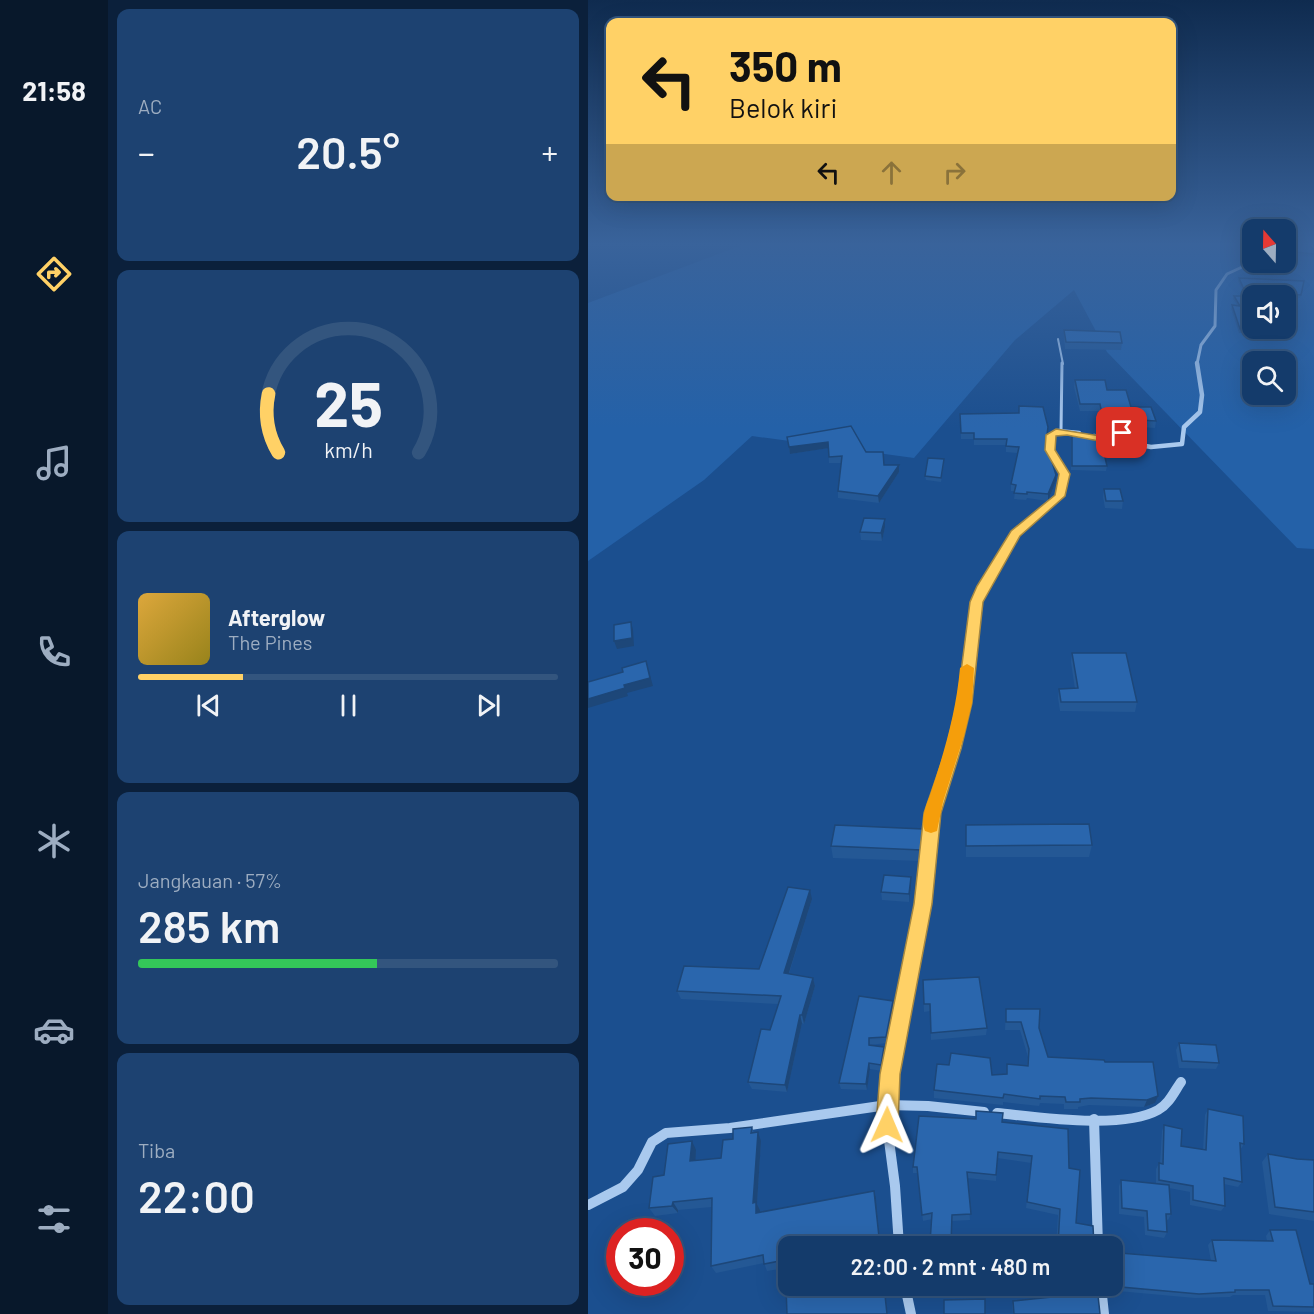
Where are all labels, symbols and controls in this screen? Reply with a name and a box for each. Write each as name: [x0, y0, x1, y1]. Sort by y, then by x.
text: 350 m: [729, 40, 842, 90]
icon: left: [630, 42, 708, 120]
text: 21:58: [22, 74, 86, 106]
text: Belok kiri: [729, 91, 837, 123]
text: AC: [138, 94, 162, 118]
text: 20.5°: [296, 124, 400, 178]
text: −: [138, 132, 155, 172]
text: +: [541, 132, 558, 172]
icon: left: [812, 156, 845, 189]
icon: ahead: [875, 156, 908, 189]
icon: right: [938, 156, 971, 189]
north arrow: [1242, 219, 1296, 273]
map controls: [1242, 219, 1296, 405]
icon: directions: [33, 253, 75, 295]
button: sound: [1242, 285, 1296, 339]
button: search: [1242, 351, 1296, 405]
text: 25: [314, 365, 382, 439]
pin: [1096, 407, 1147, 458]
icon: arrive: [1105, 416, 1138, 449]
text: km/h: [324, 437, 372, 462]
icon: music: [33, 442, 75, 484]
text: Afterglow: [228, 604, 325, 630]
text: The Pines: [228, 630, 312, 654]
icon: phone: [33, 631, 75, 673]
icon: previous: [192, 689, 225, 722]
icon: pause: [332, 689, 365, 722]
icon: next: [472, 689, 505, 722]
icon: climate: [33, 820, 75, 862]
text: Jangkauan · 57%: [138, 868, 282, 892]
text: 285 km: [138, 898, 280, 952]
icon: car: [33, 1009, 75, 1051]
position arrow: [855, 1093, 919, 1157]
text: Tiba: [138, 1138, 175, 1162]
text: 22:00: [138, 1168, 255, 1222]
icon: filters: [33, 1198, 75, 1240]
speed limit sign: 30: [606, 1218, 684, 1296]
text: 22:00 · 2 mnt · 480 m: [851, 1253, 1050, 1279]

